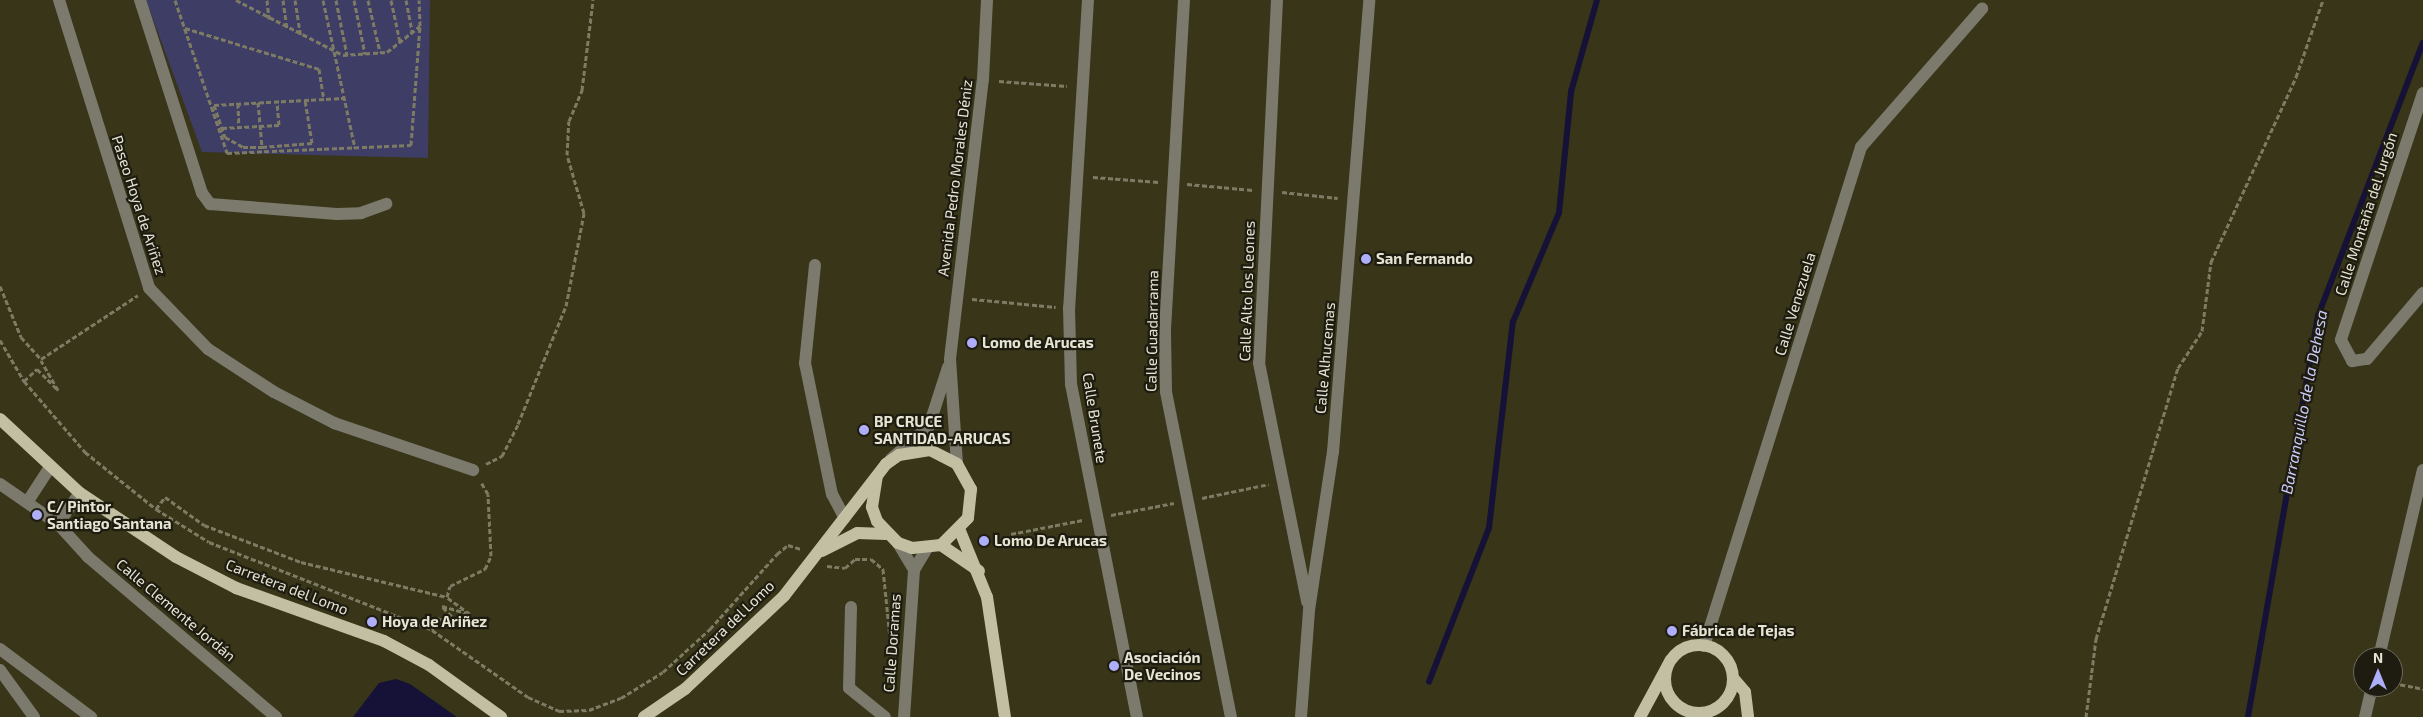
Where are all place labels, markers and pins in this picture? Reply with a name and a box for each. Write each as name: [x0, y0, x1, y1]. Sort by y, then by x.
place label: San Fernando: [1376, 250, 1473, 268]
marker: San Fernando: [1360, 253, 1372, 265]
place label: Lomo de Arucas: [982, 334, 1094, 352]
marker: Lomo de Arucas: [966, 337, 978, 349]
place label: BP CRUCE SANTIDAD-ARUCAS: [874, 412, 1010, 447]
marker: BP CRUCE SANTIDAD-ARUCAS: [858, 424, 870, 436]
place label: C/ Pintor Santiago Santana: [47, 497, 172, 532]
marker: C/ Pintor Santiago Santana: [31, 509, 43, 521]
place label: Lomo De Arucas: [994, 532, 1107, 550]
marker: Lomo De Arucas: [978, 535, 990, 547]
place label: Hoya de Ariñez: [382, 613, 488, 631]
marker: Hoya de Ariñez: [366, 616, 378, 628]
place label: Fábrica de Tejas: [1682, 622, 1795, 640]
marker: Fábrica de Tejas: [1666, 625, 1678, 637]
place label: Asociación De Vecinos: [1124, 648, 1201, 683]
marker: Asociación De Vecinos: [1108, 660, 1120, 672]

